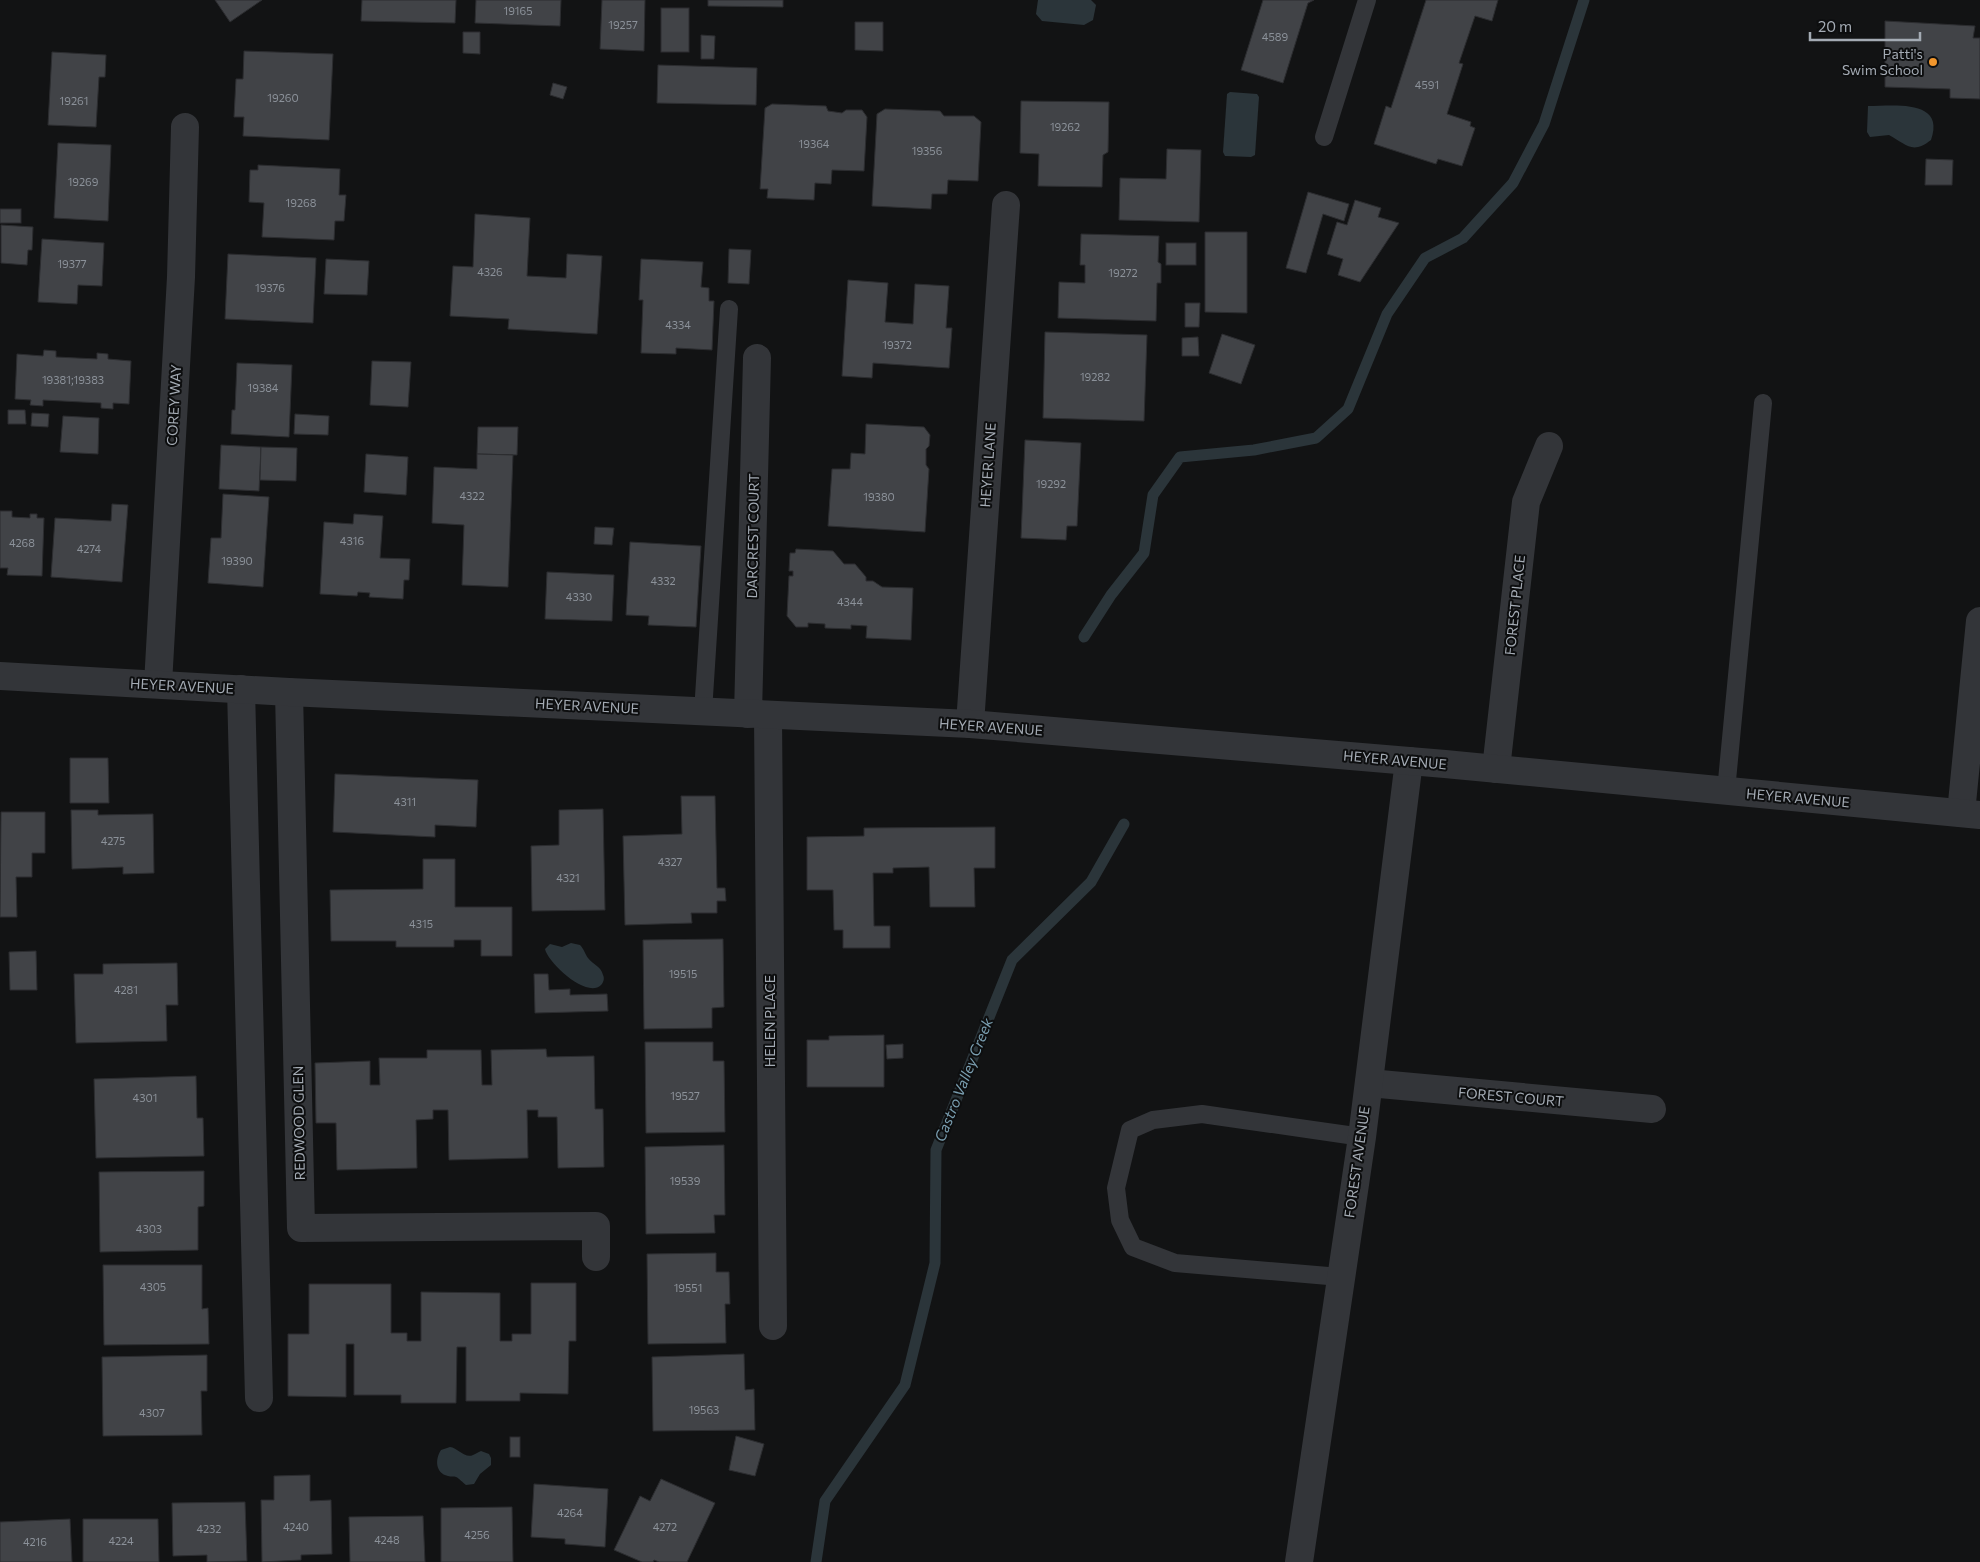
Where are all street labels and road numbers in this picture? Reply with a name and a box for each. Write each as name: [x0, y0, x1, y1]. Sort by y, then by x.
street label: COREY WAY: [163, 364, 184, 446]
street label: HEYER LANE: [976, 422, 999, 508]
street label: DARCREST COURT: [743, 473, 762, 599]
street label: FOREST PLACE: [1501, 554, 1528, 656]
street label: HEYER AVENUE: [130, 674, 234, 697]
street label: HEYER AVENUE: [535, 694, 639, 717]
street label: HEYER AVENUE: [939, 714, 1043, 739]
street label: HEYER AVENUE: [1343, 747, 1448, 773]
street label: HEYER AVENUE: [1746, 785, 1851, 811]
street label: HELEN PLACE: [761, 975, 778, 1067]
street label: REDWOOD GLEN: [289, 1066, 308, 1180]
street label: FOREST COURT: [1457, 1083, 1565, 1110]
street label: FOREST AVENUE: [1340, 1105, 1373, 1219]

